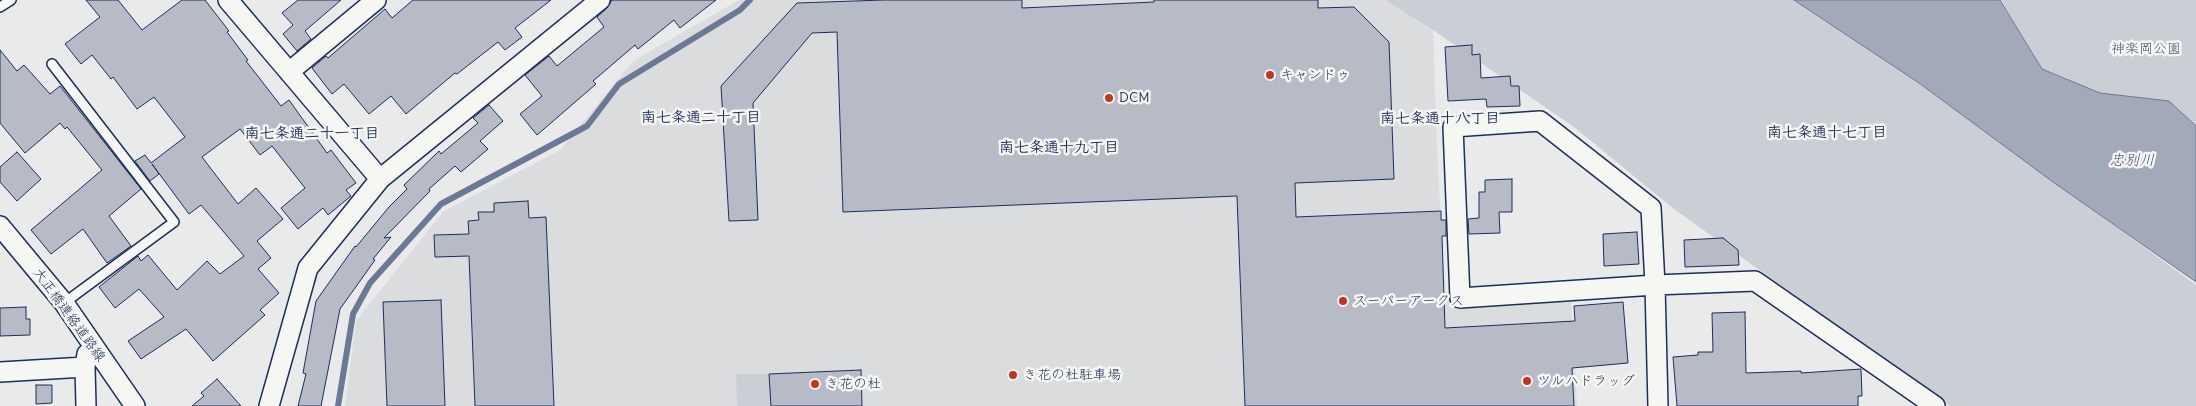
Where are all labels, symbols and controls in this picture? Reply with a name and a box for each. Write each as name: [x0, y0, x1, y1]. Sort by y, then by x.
park label: 神楽岡公園: [2111, 41, 2181, 57]
place label: キャンドゥ: [1280, 67, 1350, 83]
marker: キャンドゥ: [1264, 69, 1276, 81]
place label: DCM: [1119, 90, 1150, 106]
marker: DCM: [1103, 92, 1115, 104]
district label: 南七条通二十丁目: [641, 109, 761, 127]
district label: 南七条通十八丁目: [1380, 110, 1500, 128]
district label: 南七条通十七丁目: [1767, 124, 1887, 142]
district label: 南七条通二十一丁目: [245, 125, 379, 143]
district label: 南七条通十九丁目: [999, 139, 1119, 157]
water label: 忠別川: [2110, 152, 2154, 170]
street label: 大正橋連絡道路線: [29, 265, 109, 365]
place label: スーパーアークス: [1353, 293, 1464, 309]
marker: スーパーアークス: [1337, 295, 1349, 307]
place label: き花の杜駐車場: [1023, 367, 1121, 383]
marker: き花の杜駐車場: [1007, 369, 1019, 381]
place label: ツルハドラッグ: [1537, 373, 1635, 389]
marker: ツルハドラッグ: [1521, 375, 1533, 387]
place label: き花の杜: [825, 376, 881, 392]
marker: き花の杜: [809, 378, 821, 390]

